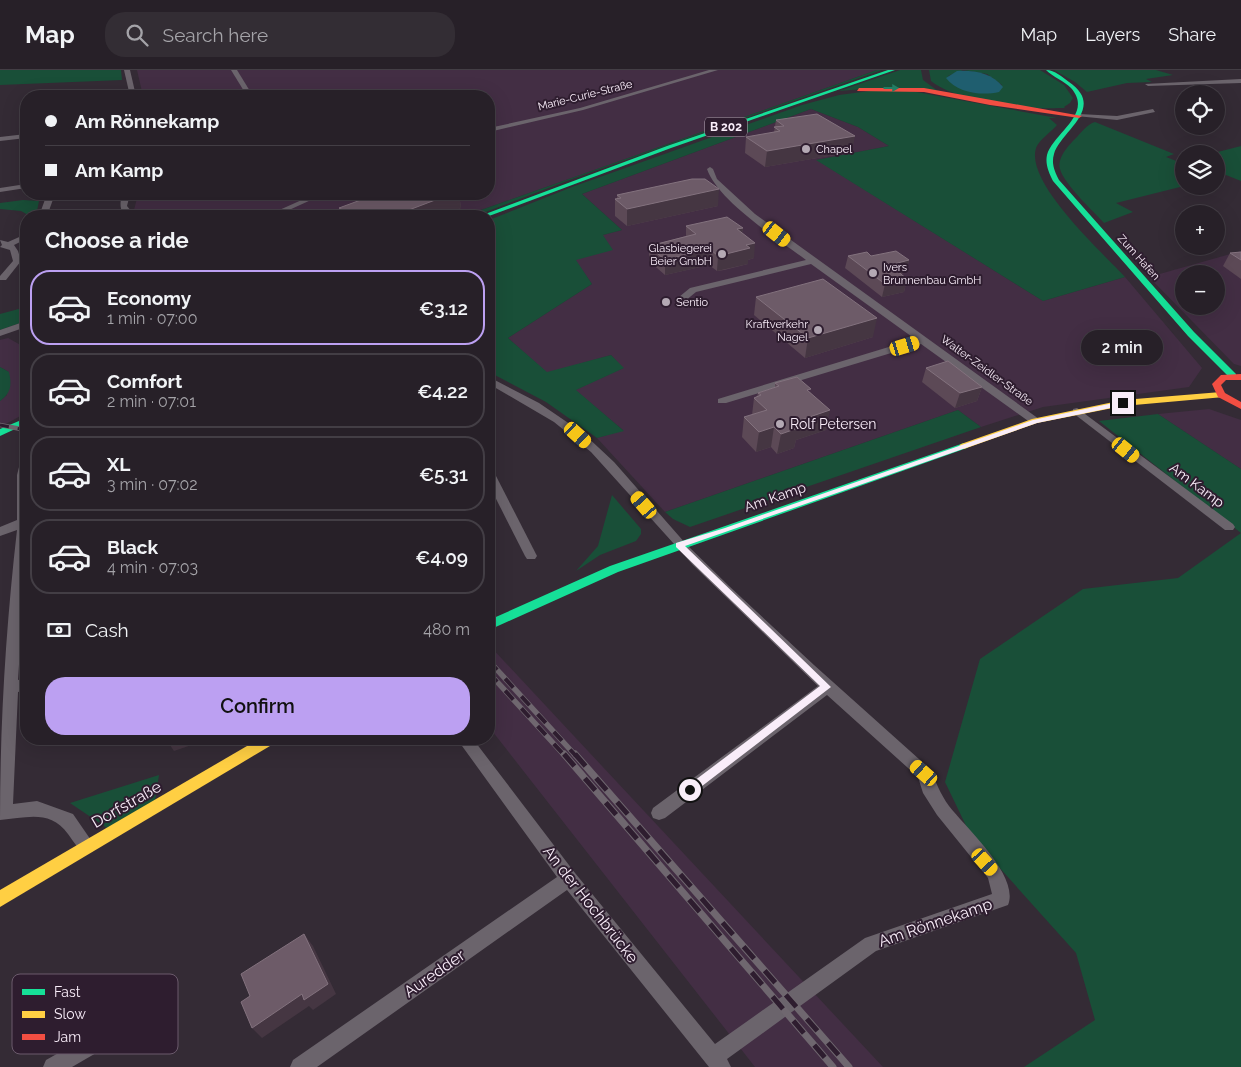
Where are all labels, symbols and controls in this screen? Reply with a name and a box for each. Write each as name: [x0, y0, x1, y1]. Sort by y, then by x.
search box: [105, 12, 455, 57]
text: Map: [25, 20, 75, 49]
icon: search: [123, 21, 151, 49]
text: Search here: [163, 24, 268, 46]
text: Map: [1021, 24, 1057, 45]
text: Layers: [1085, 24, 1140, 45]
text: Share: [1168, 24, 1216, 45]
street label: Marie-Curie-Straße: [536, 77, 634, 114]
one-way arrow: [883, 84, 899, 92]
map controls: [1175, 85, 1225, 315]
button: locate: [1175, 85, 1225, 135]
text: Am Rönnekamp: [75, 110, 219, 132]
road number: B 202: [705, 118, 747, 136]
marker: Chapel: [800, 143, 812, 155]
place label: Chapel: [816, 143, 852, 156]
button: layers: [1175, 145, 1225, 195]
text: Am Kamp: [75, 159, 163, 181]
button: +: [1175, 205, 1225, 255]
car: [760, 219, 793, 249]
text: Choose a ride: [45, 227, 189, 253]
street label: Zum Hafen: [1115, 232, 1162, 283]
place label: Glasbiegerei Beier GmbH: [648, 242, 712, 268]
marker: Glasbiegerei Beier GmbH: [716, 248, 728, 260]
place label: Ivers Brunnenbau GmbH: [883, 261, 981, 287]
button: −: [1175, 265, 1225, 315]
marker: Ivers Brunnenbau GmbH: [867, 267, 879, 279]
icon: car: [47, 285, 92, 330]
text: Economy: [107, 287, 191, 309]
marker: Sentio: [660, 296, 672, 308]
place label: Sentio: [676, 296, 709, 309]
text: €3.12: [419, 297, 468, 319]
text: 1 min · 07:00: [107, 309, 197, 328]
place label: Kraftverkehr Nagel: [746, 318, 808, 344]
marker: Kraftverkehr Nagel: [812, 324, 824, 336]
callout: 2 min: [1082, 330, 1164, 366]
street label: Walter-Zeidler-Straße: [938, 333, 1036, 408]
car: [888, 334, 921, 358]
text: 2 min: [1102, 338, 1143, 357]
icon: car: [47, 368, 92, 413]
text: Comfort: [107, 370, 182, 392]
text: €4.22: [417, 380, 468, 402]
text: 2 min · 07:01: [107, 392, 196, 411]
route end: [1112, 392, 1134, 414]
place label: Rolf Petersen: [790, 416, 877, 432]
marker: Rolf Petersen: [774, 418, 786, 430]
car: [561, 419, 594, 451]
car: [1109, 435, 1142, 465]
icon: car: [47, 451, 92, 496]
text: XL: [107, 453, 130, 475]
street label: Am Kamp: [1167, 459, 1228, 511]
text: €5.31: [419, 463, 468, 485]
text: 3 min · 07:02: [107, 475, 198, 494]
street label: Am Kamp: [742, 479, 808, 515]
car: [628, 489, 659, 521]
icon: car: [47, 534, 92, 579]
text: Black: [107, 536, 158, 558]
text: €4.09: [415, 546, 468, 568]
text: 4 min · 07:03: [107, 558, 198, 577]
icon: cash: [45, 616, 73, 644]
text: Cash: [85, 619, 129, 641]
text: 480 m: [423, 620, 470, 639]
button: Confirm: [45, 677, 470, 735]
car: [907, 757, 940, 789]
street label: Dorfstraße: [88, 777, 165, 832]
route start: [679, 779, 701, 801]
street label: An der Hochbrücke: [539, 842, 642, 967]
car: [969, 846, 1000, 878]
street label: Am Rönnekamp: [876, 894, 995, 951]
street label: Auredder: [400, 945, 469, 1001]
legend: [12, 974, 178, 1054]
text: Fast: [54, 984, 81, 1000]
text: Slow: [54, 1006, 86, 1022]
text: Jam: [54, 1029, 81, 1045]

